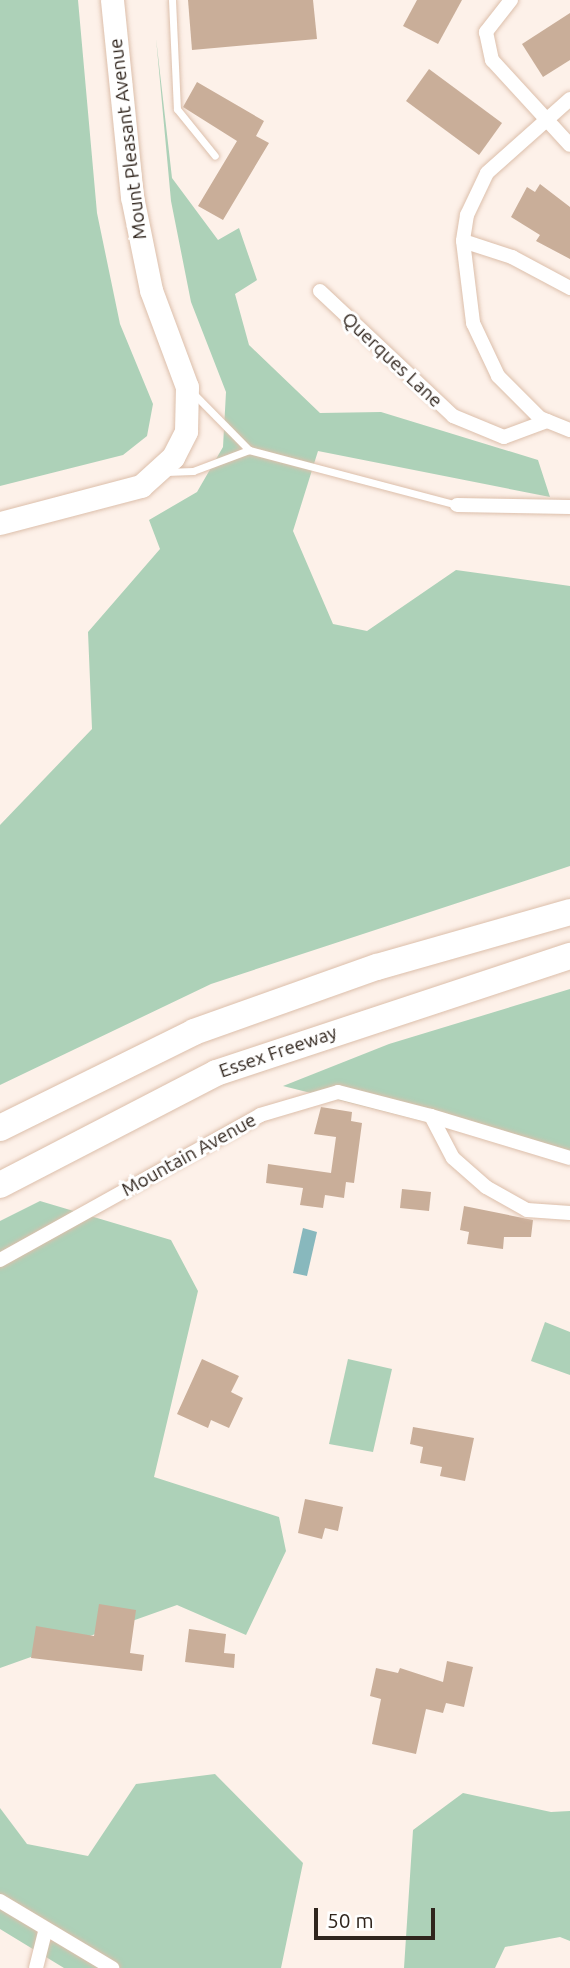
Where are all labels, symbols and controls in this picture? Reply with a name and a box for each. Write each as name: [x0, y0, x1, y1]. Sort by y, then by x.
street label: Mount Pleasant Avenue: [104, 37, 152, 241]
street label: Querques Lane: [337, 308, 447, 412]
street label: Essex Freeway: [216, 1021, 340, 1083]
street label: Mountain Avenue: [118, 1109, 260, 1201]
scale bar: [318, 1895, 439, 1939]
text: 50 m: [327, 1908, 374, 1932]

